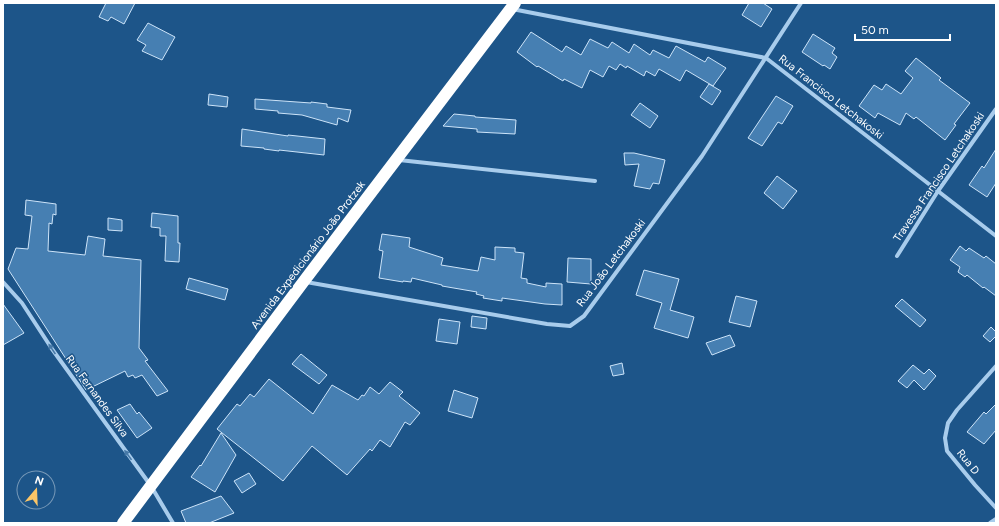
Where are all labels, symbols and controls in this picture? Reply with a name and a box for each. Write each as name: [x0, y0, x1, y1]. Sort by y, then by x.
scale bar: [855, 16, 950, 42]
text: 50 m: [861, 23, 889, 37]
street label: Rua Francisco Letchakoski: [776, 52, 886, 142]
street label: Travessa Francisco Letchakoski: [891, 110, 987, 244]
street label: Avenida Expedicionário João Protzek: [248, 178, 368, 331]
street label: Rua João Letchakoski: [574, 217, 648, 309]
one-way arrow: [48, 344, 56, 354]
street label: Rua Fernandes Silva: [63, 352, 131, 440]
street label: Rua D: [954, 447, 982, 478]
one-way arrow: [124, 449, 132, 460]
north arrow: [16, 470, 56, 510]
text: N: [33, 473, 45, 489]

